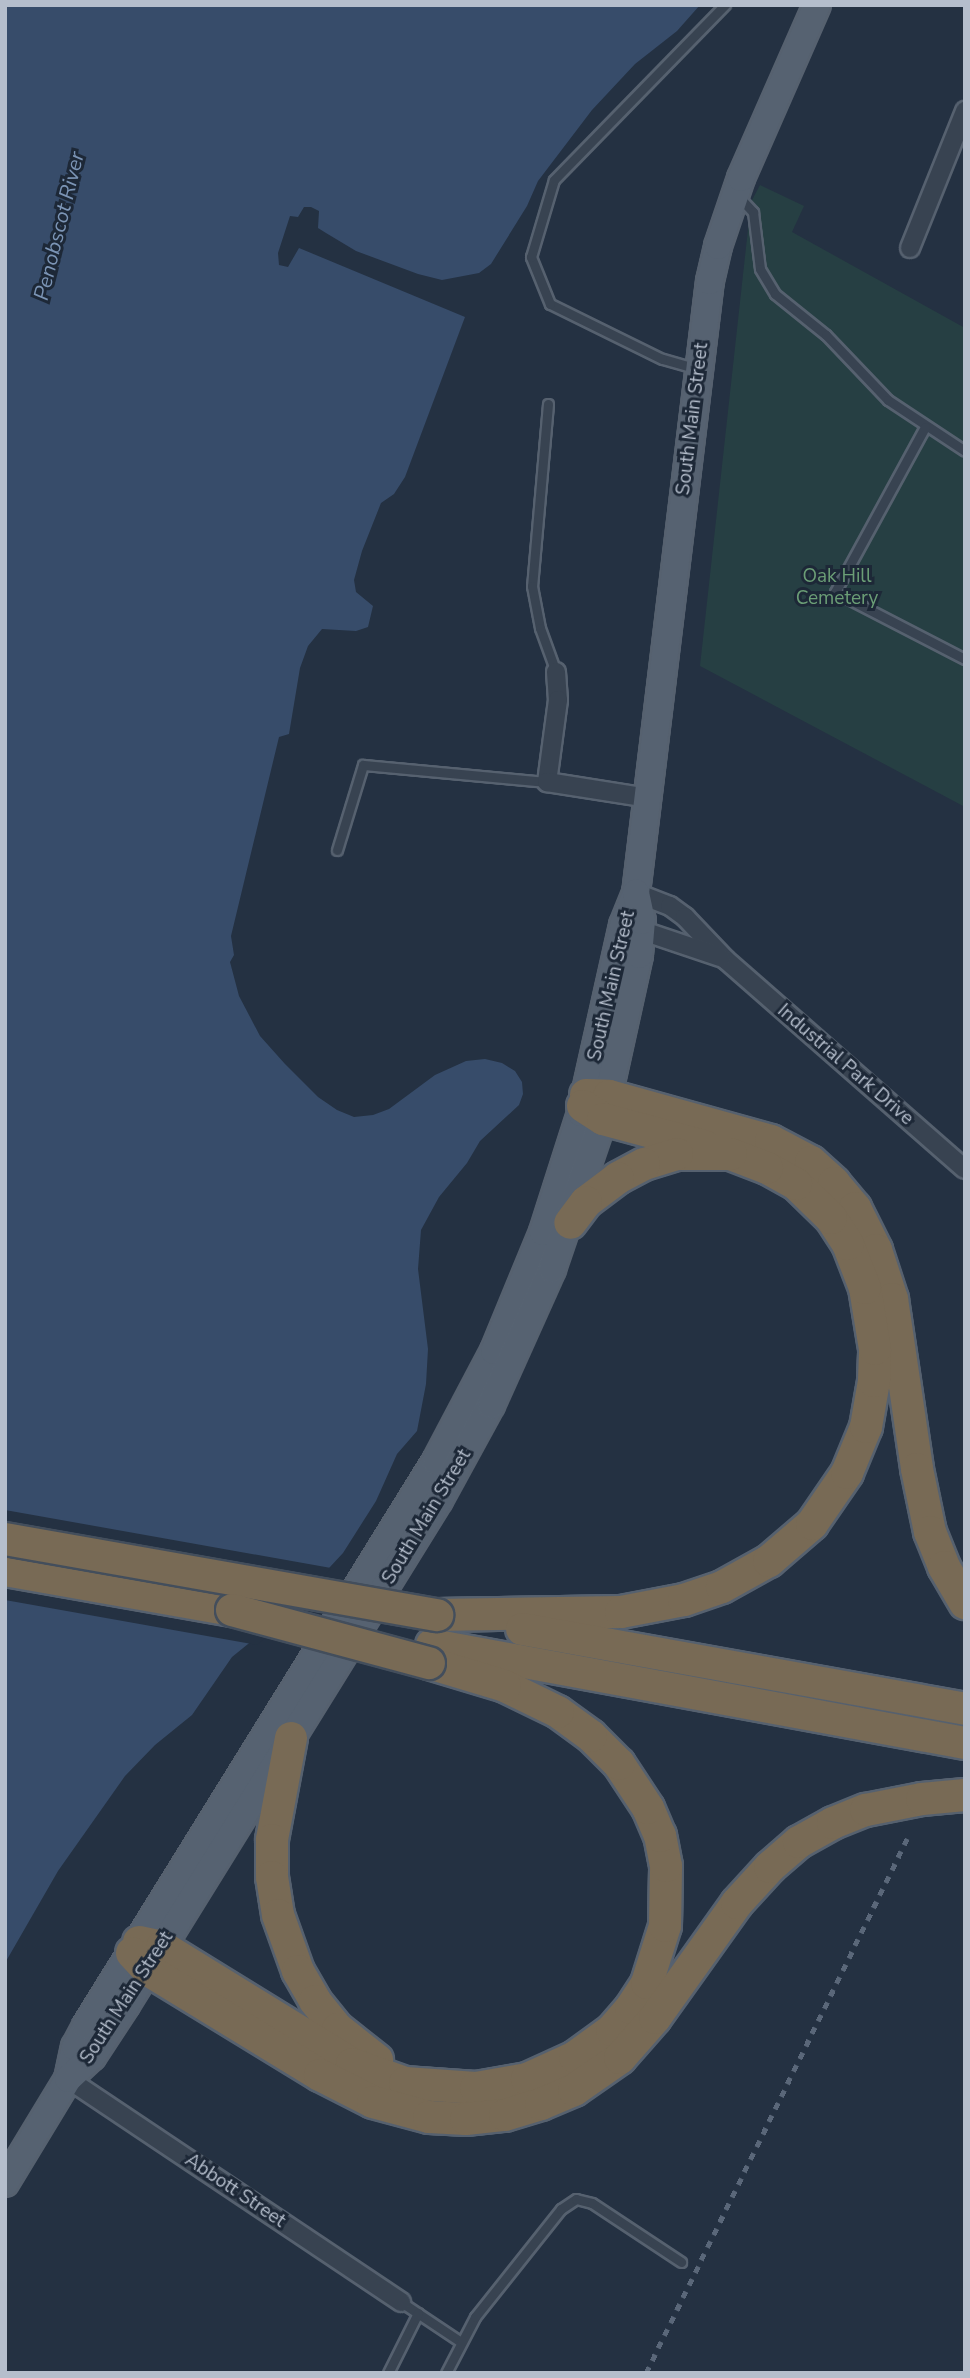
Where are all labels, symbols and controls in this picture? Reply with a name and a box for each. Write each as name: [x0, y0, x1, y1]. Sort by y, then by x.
water label: Penobscot River: [28, 149, 90, 303]
street label: South Main Street: [672, 341, 714, 497]
park label: Oak Hill Cemetery: [796, 566, 878, 610]
street label: South Main Street: [584, 909, 640, 1063]
street label: Industrial Park Drive: [772, 1000, 918, 1130]
street label: South Main Street: [378, 1445, 476, 1589]
street label: South Main Street: [76, 1927, 178, 2069]
street label: Abbott Street: [180, 2149, 290, 2233]

